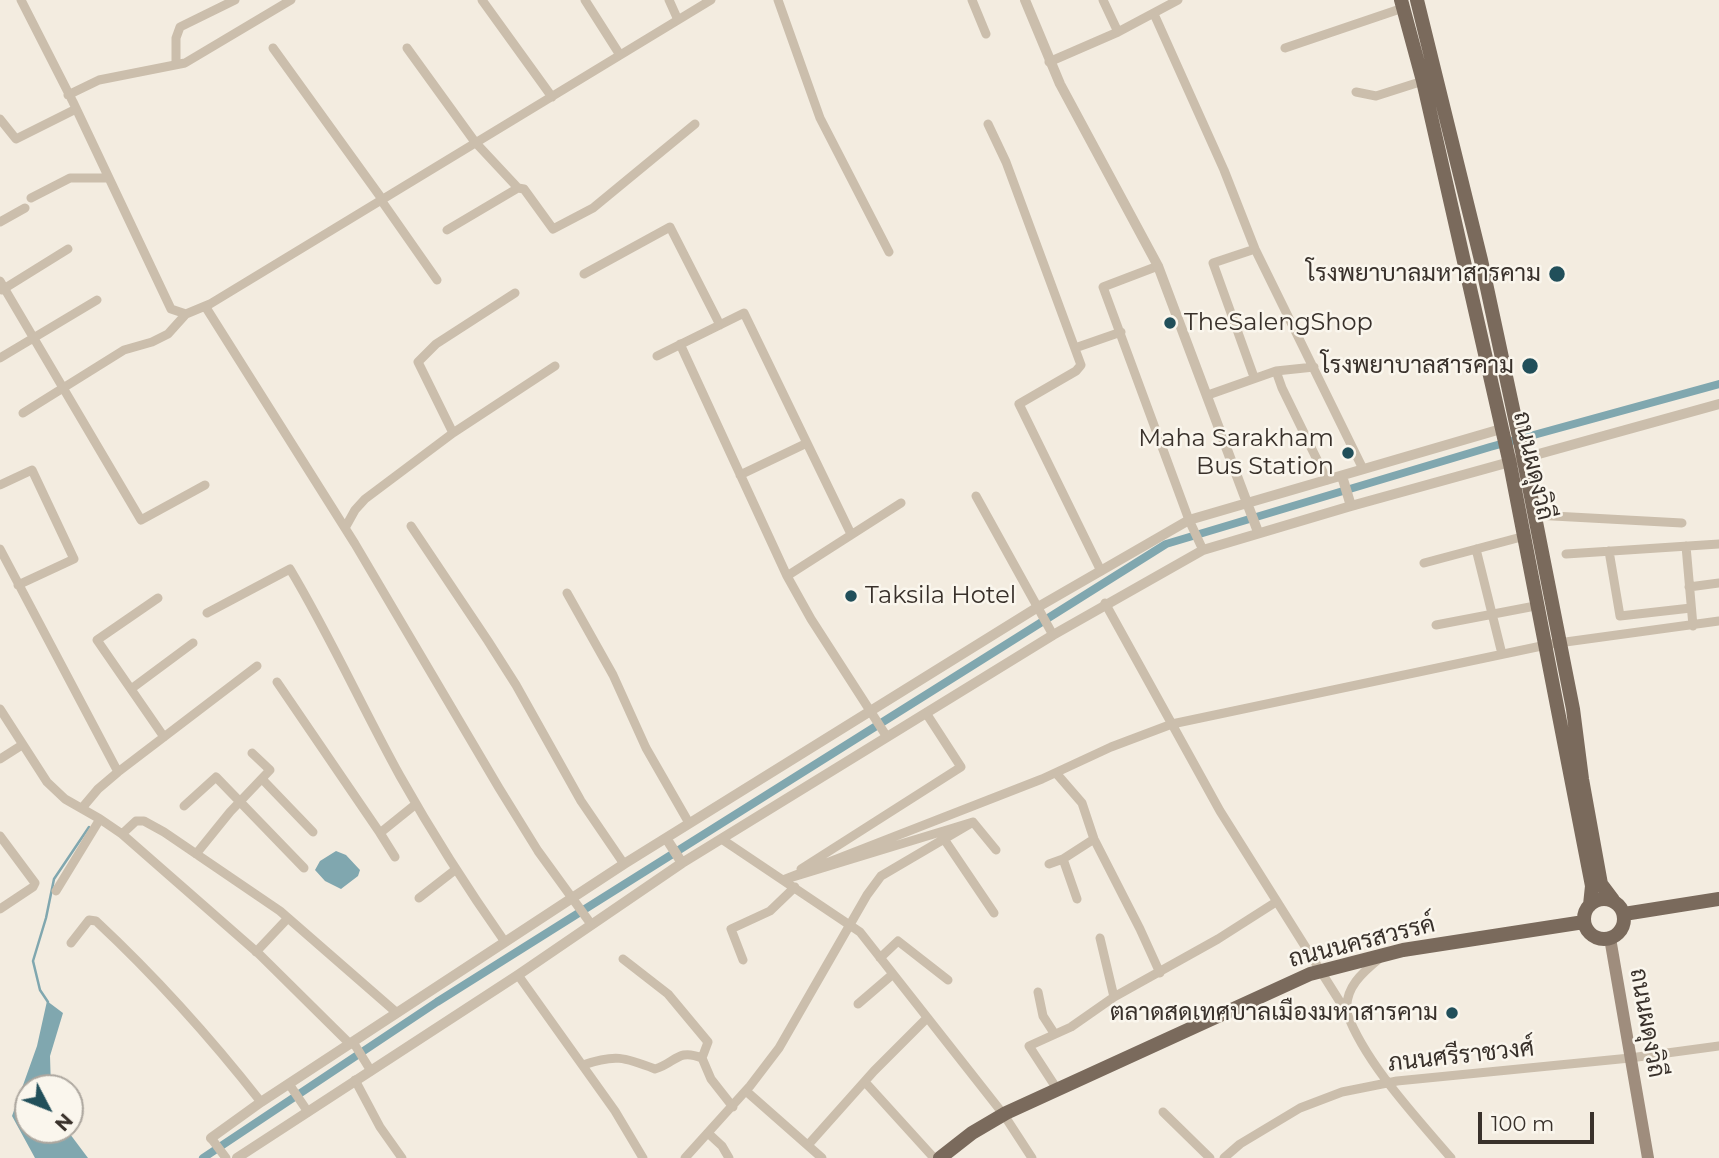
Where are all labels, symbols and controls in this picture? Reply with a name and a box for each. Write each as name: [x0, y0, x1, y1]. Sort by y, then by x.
place label: โรงพยาบาลมหาสารคาม: [1306, 260, 1541, 288]
marker: โรงพยาบาลมหาสารคาม: [1547, 264, 1567, 284]
place label: TheSalengShop: [1184, 309, 1373, 337]
marker: TheSalengShop: [1162, 315, 1178, 331]
place label: โรงพยาบาลสารคาม: [1321, 352, 1514, 380]
marker: โรงพยาบาลสารคาม: [1520, 356, 1540, 376]
street label: ถนนผดุงวิถี: [1507, 409, 1559, 523]
place label: Maha Sarakham Bus Station: [1138, 425, 1334, 481]
marker: Maha Sarakham Bus Station: [1340, 445, 1356, 461]
place label: Taksila Hotel: [865, 582, 1016, 610]
marker: Taksila Hotel: [843, 588, 859, 604]
street label: ถนนนครสวรรค์: [1286, 910, 1438, 974]
street label: ถนนผดุงวิถี: [1623, 966, 1671, 1080]
place label: ตลาดสดเทศบาลเมืองมหาสารคาม: [1110, 999, 1438, 1027]
marker: ตลาดสดเทศบาลเมืองมหาสารคาม: [1444, 1005, 1460, 1021]
street label: ภนนศรีราชวงศ์: [1386, 1034, 1536, 1078]
north arrow: [14, 1074, 84, 1144]
scale bar: [1481, 1098, 1596, 1142]
text: N: [50, 1109, 77, 1135]
text: 100 m: [1491, 1111, 1554, 1136]

